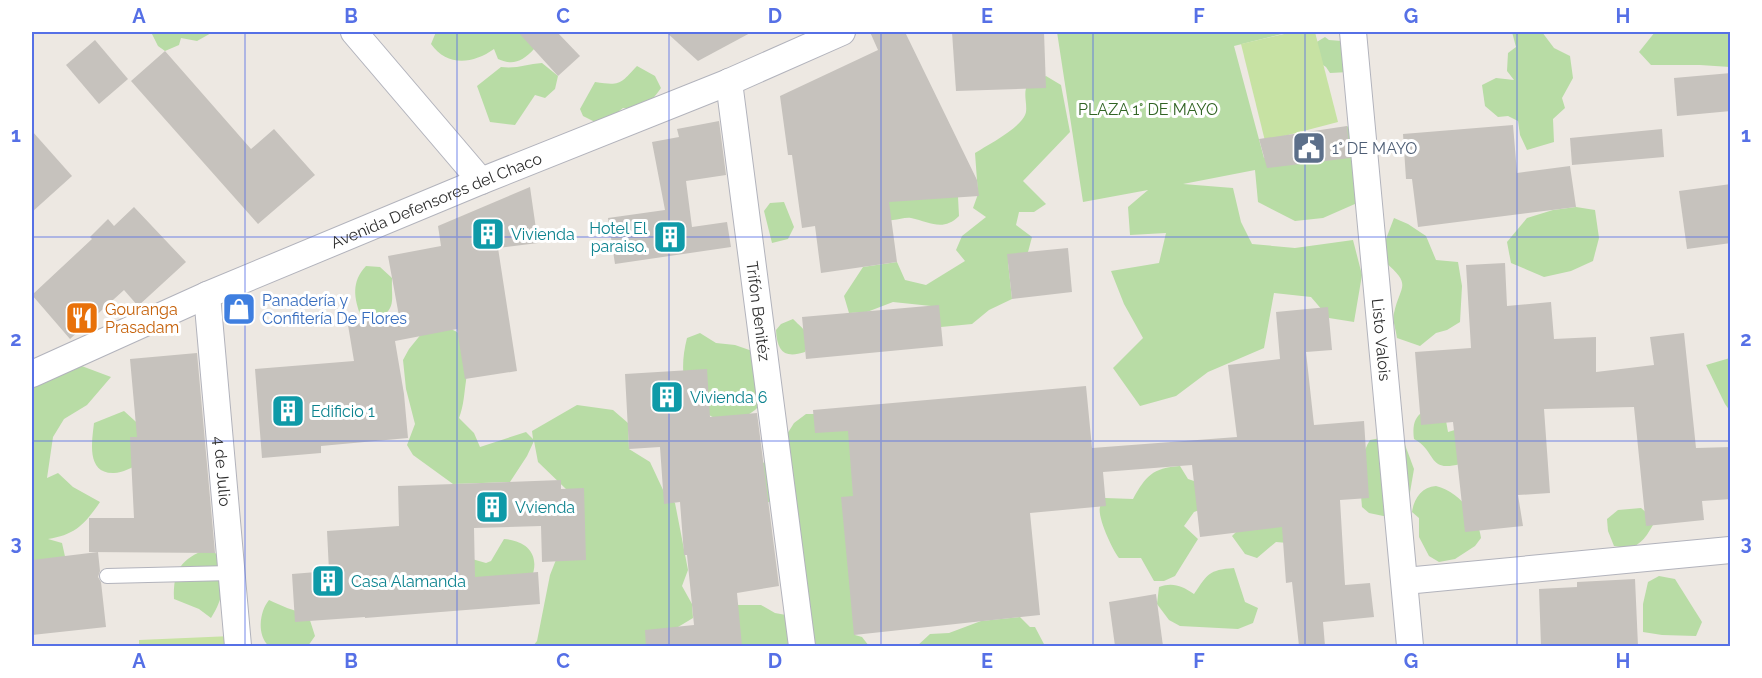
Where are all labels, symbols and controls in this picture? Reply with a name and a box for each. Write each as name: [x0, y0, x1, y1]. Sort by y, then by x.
text: A: [132, 4, 146, 28]
text: B: [344, 4, 358, 28]
text: C: [556, 4, 570, 28]
text: D: [768, 4, 782, 28]
text: E: [981, 4, 993, 28]
text: F: [1193, 4, 1205, 28]
text: G: [1404, 4, 1418, 28]
text: H: [1616, 4, 1630, 28]
park label: PLAZA 1° DE MAYO: [1078, 100, 1218, 119]
text: 1: [11, 123, 21, 147]
text: 1: [1741, 123, 1751, 147]
public building icon: 1° DE MAYO: [1291, 130, 1327, 166]
place label: 1° DE MAYO: [1332, 139, 1417, 158]
street label: Avenida Defensores del Chaco: [328, 149, 545, 252]
building icon: Vivienda: [470, 216, 506, 252]
place label: Hotel El paraiso.: [589, 219, 648, 256]
building icon: Hotel El paraiso.: [652, 219, 688, 255]
place label: Vivienda: [511, 225, 575, 244]
street label: Trifón Benitéz: [742, 260, 774, 362]
shop icon: Panadería y Confitería De Flores: [221, 291, 257, 327]
place label: Panadería y Confitería De Flores: [262, 291, 407, 328]
street label: Listo Valois: [1368, 298, 1394, 382]
restaurant icon: Gouranga Prasadam: [64, 300, 100, 336]
place label: Gouranga Prasadam: [105, 300, 179, 337]
text: 2: [10, 327, 22, 351]
text: 2: [1740, 327, 1752, 351]
building icon: Vivienda 6: [649, 379, 685, 415]
place label: Vivienda 6: [690, 388, 768, 407]
building icon: Edificio 1: [270, 393, 306, 429]
place label: Edificio 1: [311, 402, 375, 421]
street label: 4 de Julio: [210, 435, 235, 507]
building icon: Vvienda: [474, 489, 510, 525]
place label: Vvienda: [515, 498, 575, 517]
text: 3: [10, 531, 22, 555]
text: 3: [1740, 531, 1752, 555]
building icon: Casa Alamanda: [310, 563, 346, 599]
place label: Casa Alamanda: [351, 572, 466, 591]
text: A: [132, 649, 146, 673]
text: B: [344, 649, 358, 673]
text: C: [556, 649, 570, 673]
text: D: [768, 649, 782, 673]
text: E: [981, 649, 993, 673]
text: F: [1193, 649, 1205, 673]
text: G: [1404, 649, 1418, 673]
text: H: [1616, 649, 1630, 673]

